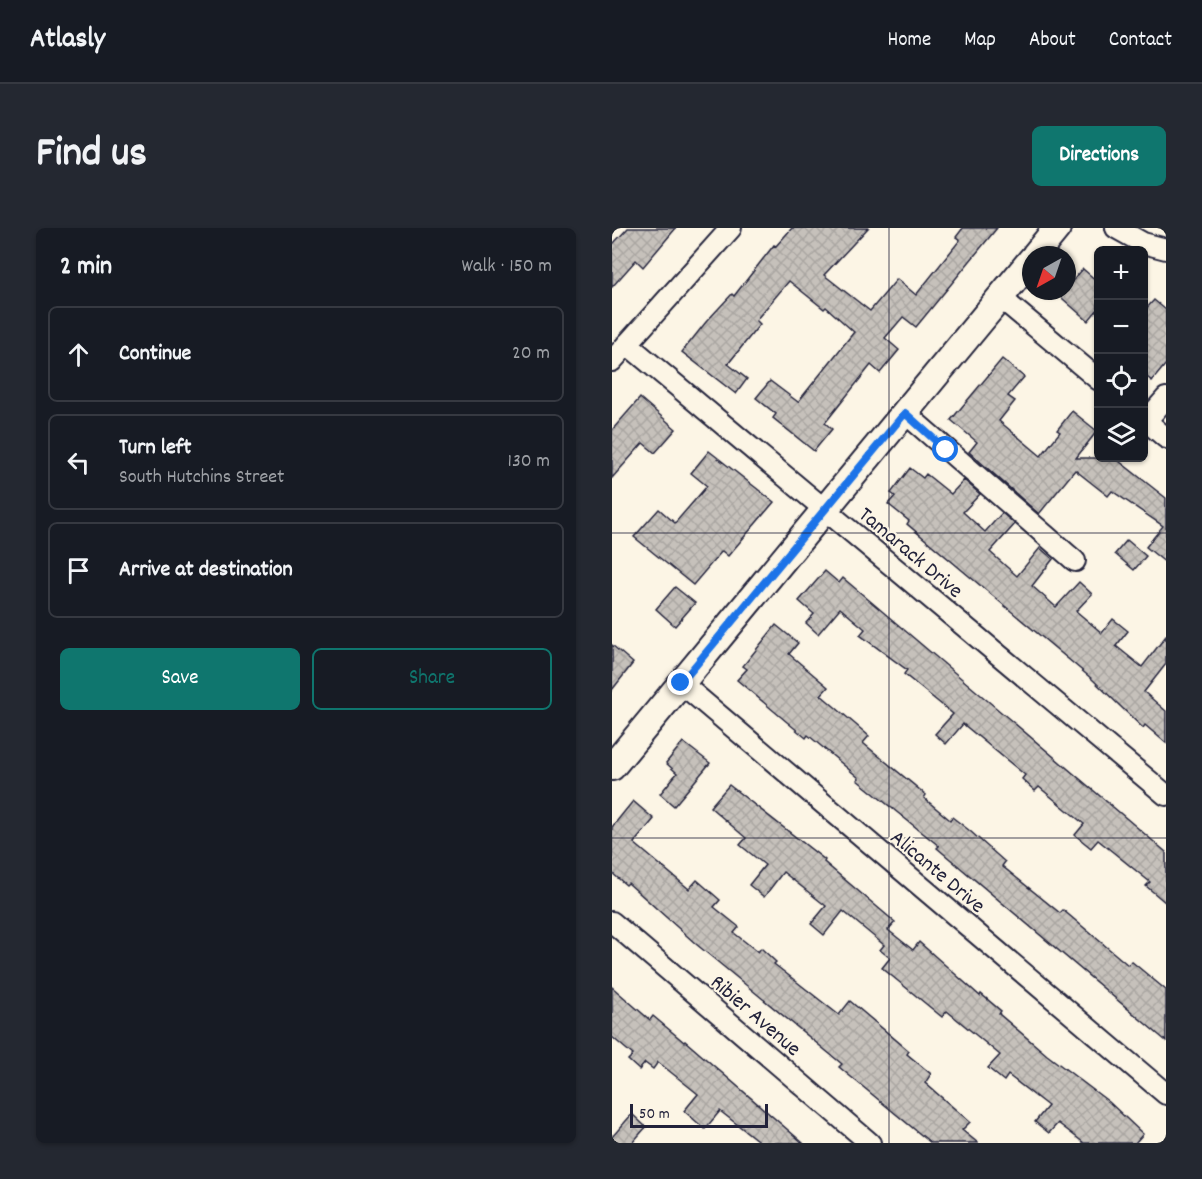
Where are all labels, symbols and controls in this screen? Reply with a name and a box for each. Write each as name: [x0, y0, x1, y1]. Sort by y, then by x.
text: Atlasly: [30, 21, 105, 61]
text: Home: [887, 26, 931, 56]
text: Map: [964, 26, 996, 56]
text: About: [1029, 26, 1076, 56]
text: Contact: [1109, 26, 1172, 56]
text: Find us: [36, 126, 147, 186]
button: Directions: [1032, 126, 1166, 186]
north arrow: [1022, 246, 1076, 300]
map controls: [1094, 246, 1148, 462]
button: +: [1094, 246, 1148, 300]
text: 2 min: [60, 249, 112, 286]
text: Walk · 150 m: [462, 253, 552, 281]
button: −: [1094, 300, 1148, 354]
icon: ahead: [62, 338, 95, 371]
text: Continue: [119, 339, 191, 370]
text: 20 m: [512, 340, 550, 368]
button: locate: [1094, 354, 1148, 408]
button: layers: [1094, 408, 1148, 462]
text: Turn left: [119, 433, 191, 464]
route start: [932, 436, 958, 462]
icon: left: [62, 446, 95, 479]
text: 130 m: [508, 448, 550, 476]
text: South Hutchins Street: [119, 464, 284, 492]
street label: Tamarack Drive: [851, 501, 969, 607]
icon: arrive: [62, 554, 95, 587]
text: Arrive at destination: [119, 555, 293, 586]
button: Save: [60, 648, 300, 710]
button: Share: [312, 648, 552, 710]
route end: [667, 669, 693, 695]
street label: Alicante Drive: [882, 824, 991, 922]
street label: Ribier Avenue: [703, 968, 807, 1065]
scale bar: [630, 1101, 768, 1128]
text: 50 m: [639, 1103, 670, 1126]

